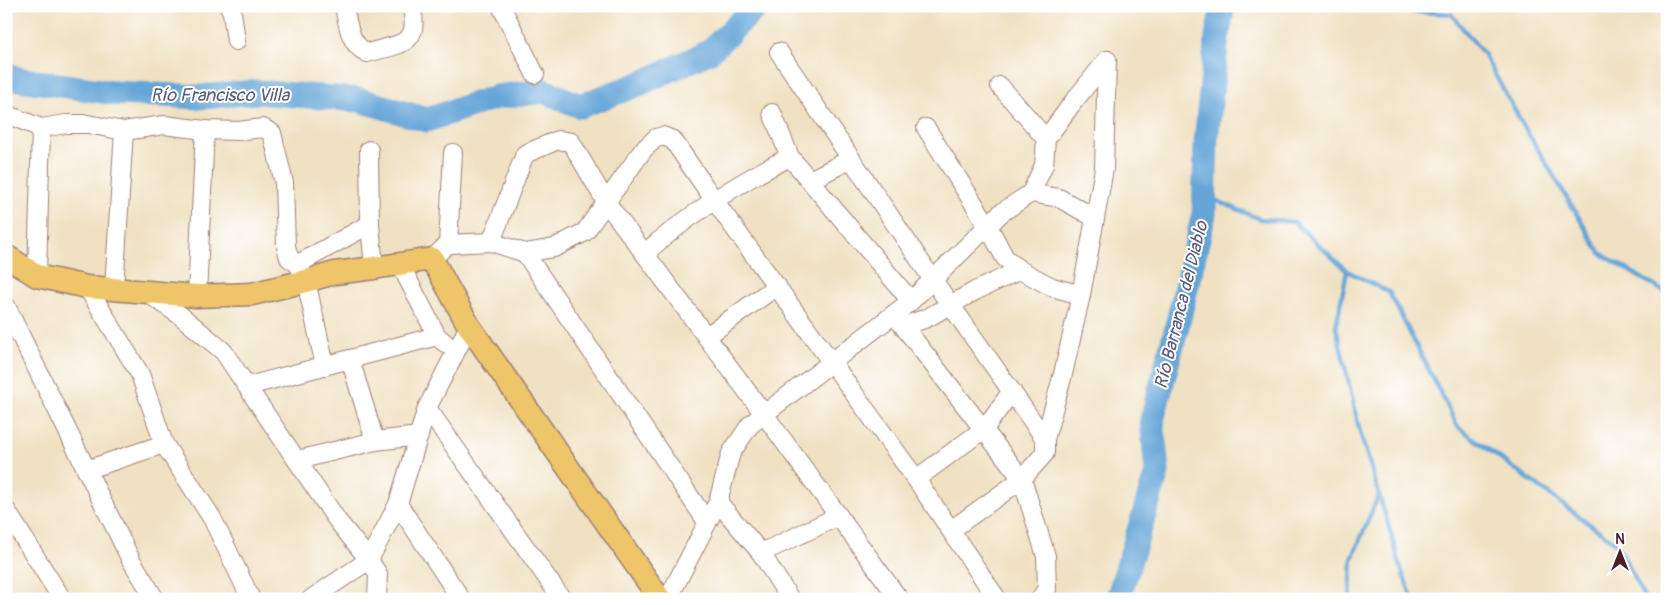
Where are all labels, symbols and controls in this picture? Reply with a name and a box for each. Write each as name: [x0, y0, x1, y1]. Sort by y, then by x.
water label: Río Francisco Villa: [151, 84, 291, 107]
water label: Río Barranca del Diablo: [1150, 218, 1214, 391]
north arrow: [1596, 528, 1646, 578]
text: N: [1615, 531, 1625, 548]

